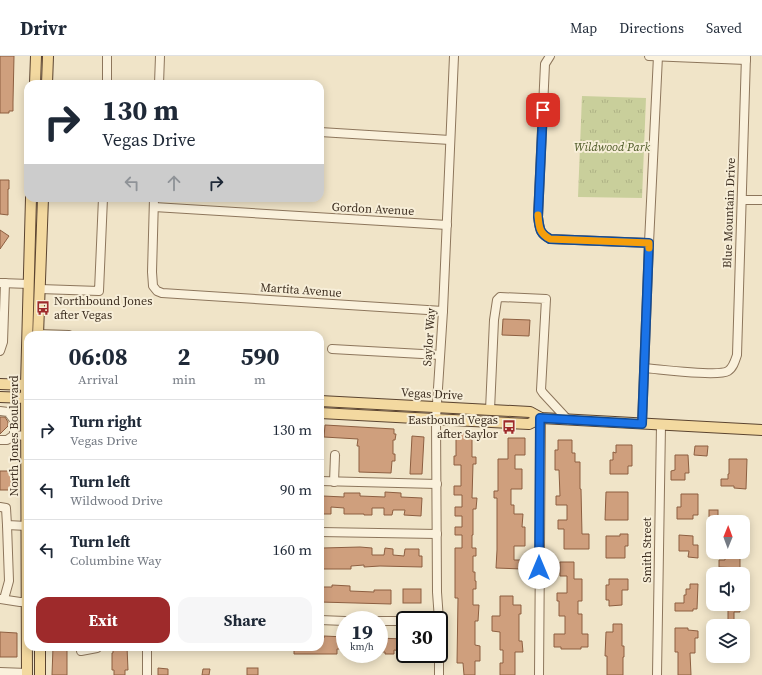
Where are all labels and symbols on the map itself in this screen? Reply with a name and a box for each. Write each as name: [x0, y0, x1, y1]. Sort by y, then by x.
pin: [526, 93, 560, 127]
park label: Wildwood Park: [574, 139, 650, 155]
street label: Blue Mountain Drive: [719, 157, 739, 269]
street label: Gordon Avenue: [331, 199, 415, 219]
street label: Martita Avenue: [260, 279, 342, 301]
place label: Northbound Jones after Vegas: [54, 293, 152, 323]
bus stop icon: Northbound Jones after Vegas: [35, 300, 51, 316]
street label: Saylor Way: [419, 306, 439, 367]
street label: North Jones Boulevard: [6, 375, 22, 496]
street label: Vegas Drive: [400, 384, 464, 404]
place label: Eastbound Vegas after Saylor: [408, 412, 498, 442]
bus stop icon: Eastbound Vegas after Saylor: [501, 419, 517, 435]
north arrow: [706, 515, 750, 559]
street label: Smith Street: [639, 517, 655, 583]
position arrow: [518, 547, 560, 589]
speed limit sign: 30: [396, 611, 448, 663]

